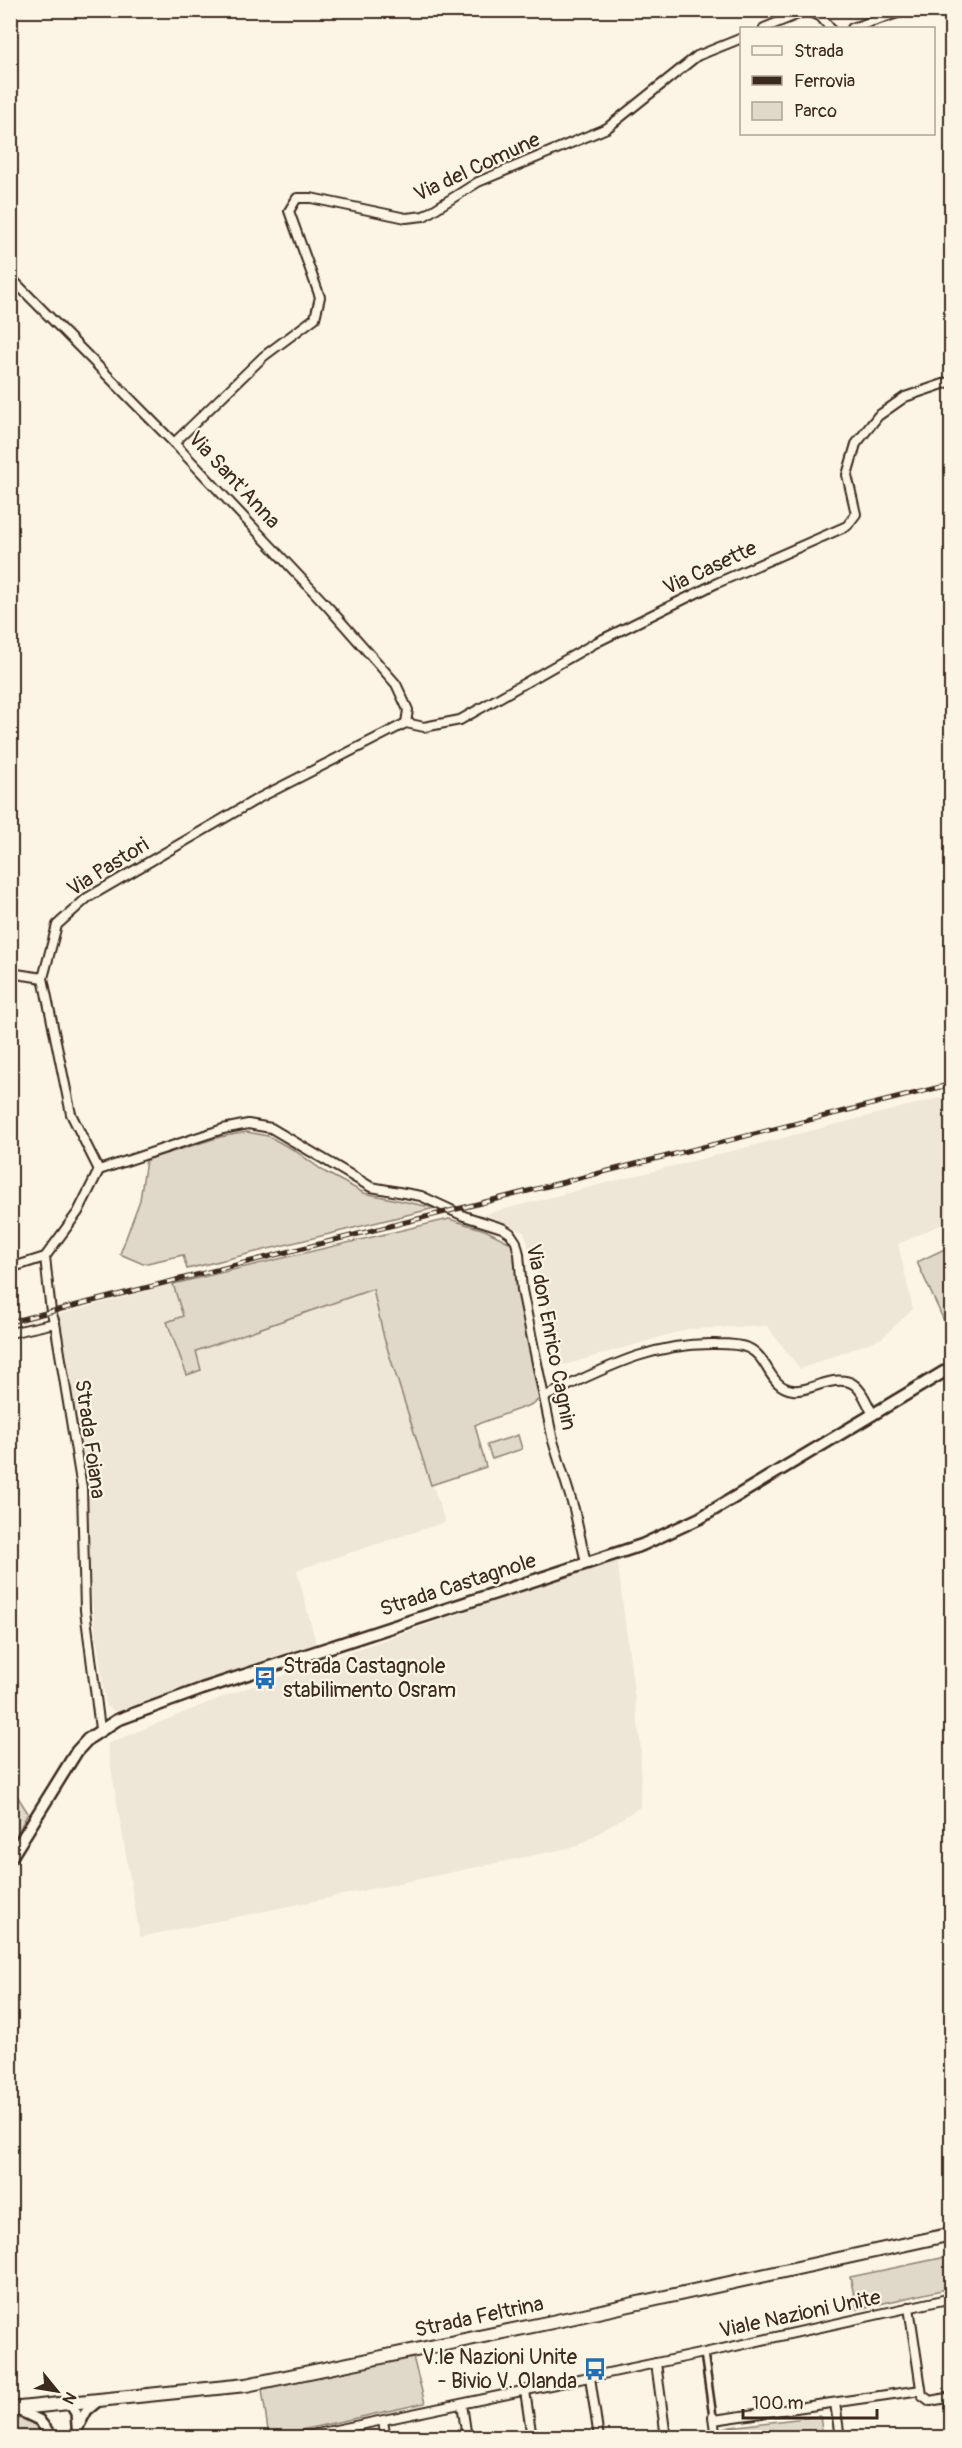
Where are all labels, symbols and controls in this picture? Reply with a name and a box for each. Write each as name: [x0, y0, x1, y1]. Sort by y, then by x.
legend: [740, 27, 935, 135]
text: Strada: [794, 40, 844, 63]
text: Ferrovia: [794, 70, 855, 93]
text: Parco: [794, 100, 837, 123]
street label: Via del Comune: [410, 126, 545, 208]
street label: Via Sant'Anna: [182, 426, 286, 534]
street label: Via Casette: [659, 534, 762, 601]
street label: Via Pastori: [62, 831, 154, 903]
street label: Via don Enrico Cagnin: [520, 1242, 582, 1432]
street label: Strada Foiana: [68, 1378, 112, 1500]
street label: Strada Castagnole: [377, 1547, 540, 1623]
place label: Strada Castagnole stabilimento Osram: [283, 1653, 456, 1704]
bus stop icon: Strada Castagnole stabilimento Osram: [252, 1665, 278, 1691]
street label: Viale Nazioni Unite: [717, 2284, 884, 2344]
street label: Strada Feltrina: [412, 2290, 546, 2344]
place label: V.le Nazioni Unite - Bivio V. Olanda: [422, 2344, 578, 2395]
bus stop icon: V.le Nazioni Unite - Bivio V. Olanda: [582, 2356, 608, 2382]
north arrow: [27, 2361, 87, 2421]
scale bar: [743, 2382, 876, 2420]
text: N: [58, 2388, 80, 2408]
text: 100 m: [752, 2392, 804, 2415]

